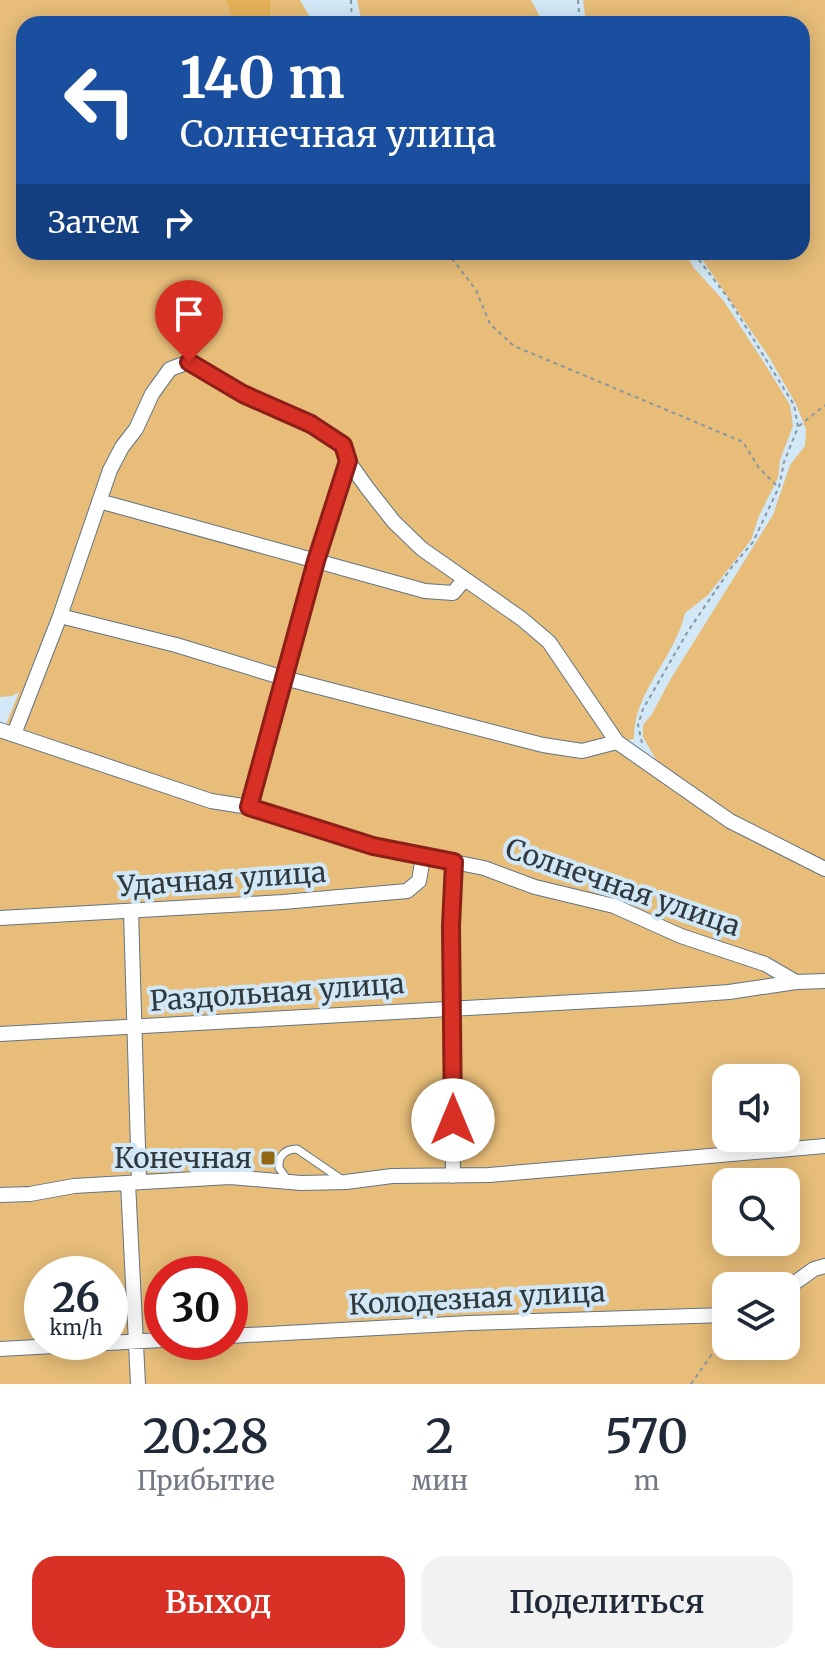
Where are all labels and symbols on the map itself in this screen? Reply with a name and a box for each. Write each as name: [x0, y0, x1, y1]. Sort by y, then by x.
pin: [155, 280, 223, 362]
street label: Солнечная улица: [501, 830, 745, 944]
street label: Удачная улица: [116, 854, 327, 904]
street label: Раздольная улица: [148, 965, 406, 1019]
position arrow: [411, 1078, 495, 1162]
place label: Конечная: [114, 1140, 252, 1176]
marker: Конечная: [259, 1149, 277, 1167]
speed limit sign: 30: [144, 1256, 248, 1360]
street label: Колодезная улица: [348, 1273, 606, 1323]

